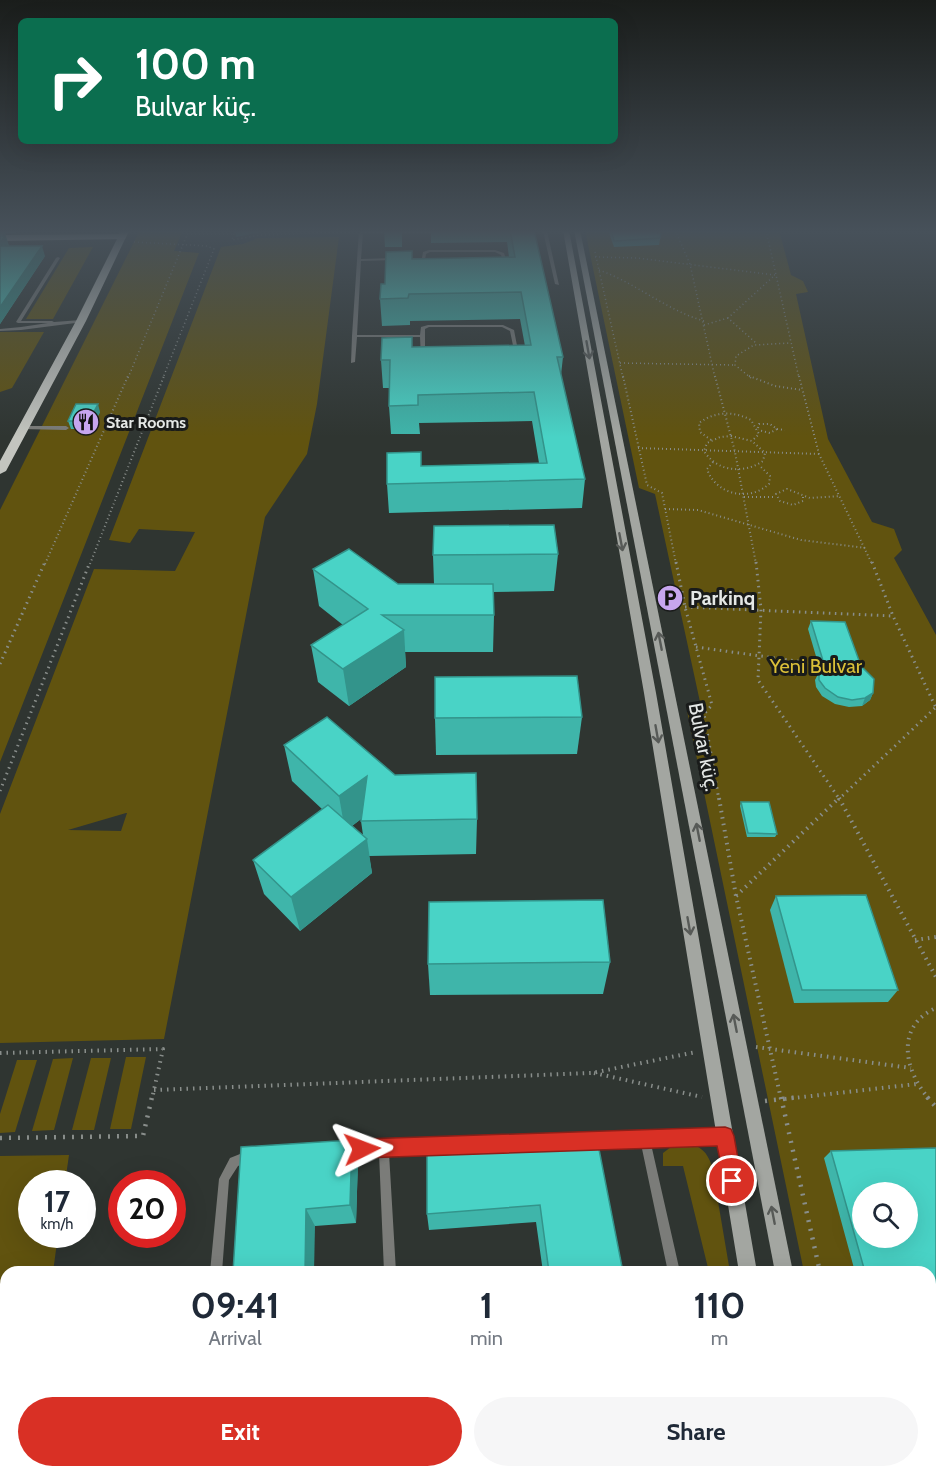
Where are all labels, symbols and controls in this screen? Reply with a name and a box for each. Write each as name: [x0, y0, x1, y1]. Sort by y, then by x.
text: 100 m: [135, 38, 256, 90]
icon: right: [36, 42, 114, 120]
text: Bulvar küç.: [135, 90, 256, 123]
one-way arrow: [583, 340, 594, 359]
restaurant icon: Star Rooms: [71, 407, 101, 437]
place label: Star Rooms: [106, 413, 186, 432]
one-way arrow: [616, 532, 627, 551]
parking icon: Parkinq: [655, 583, 685, 613]
place label: Parkinq: [690, 586, 755, 610]
one-way arrow: [654, 631, 665, 651]
park label: Yeni Bulvar: [769, 654, 863, 678]
street label: Bulvar küç.: [684, 701, 724, 793]
one-way arrow: [651, 723, 662, 743]
one-way arrow: [692, 823, 703, 842]
one-way arrow: [684, 916, 695, 935]
one-way arrow: [729, 1014, 740, 1034]
position arrow: [330, 1117, 394, 1181]
pin: [706, 1155, 757, 1206]
icon: arrive: [715, 1164, 748, 1197]
speed limit sign: 20: [108, 1170, 186, 1248]
map controls: [852, 1182, 918, 1248]
button: search: [852, 1182, 918, 1248]
text: 17: [44, 1183, 70, 1220]
one-way arrow: [767, 1205, 778, 1225]
text: km/h: [41, 1215, 73, 1233]
text: 09:41: [191, 1283, 280, 1327]
text: 1: [480, 1283, 493, 1327]
text: 110: [693, 1283, 745, 1327]
text: Arrival: [208, 1326, 262, 1350]
text: min: [470, 1326, 503, 1350]
text: m: [711, 1326, 728, 1350]
button: Exit: [18, 1397, 462, 1466]
button: Share: [474, 1397, 918, 1466]

